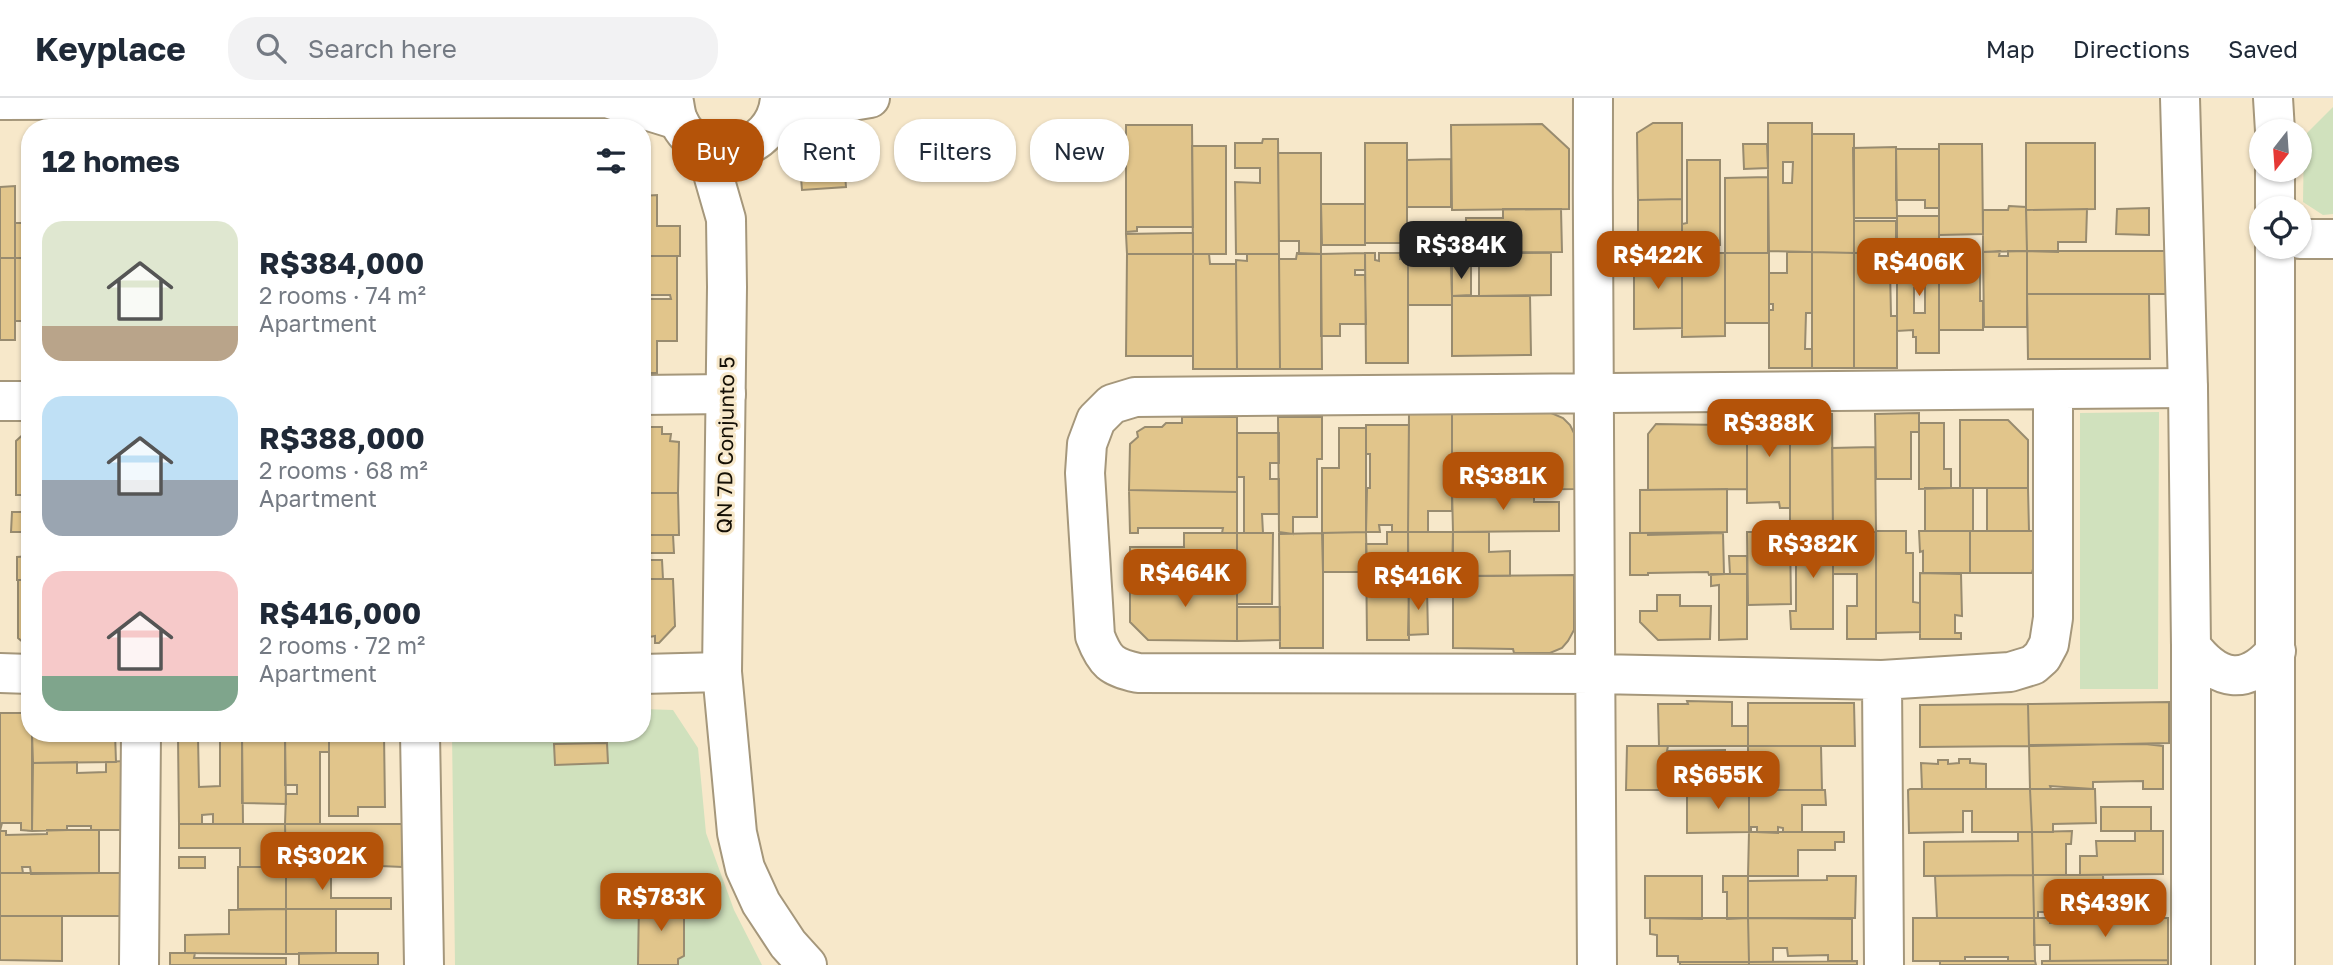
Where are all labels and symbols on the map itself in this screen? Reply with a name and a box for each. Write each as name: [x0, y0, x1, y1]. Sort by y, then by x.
north arrow: [2249, 119, 2312, 182]
pin: R$384K: [1404, 222, 1518, 281]
pin: R$422K: [1601, 232, 1715, 291]
pin: R$406K: [1862, 238, 1976, 298]
street label: QN 7D Conjunto 5: [710, 356, 740, 534]
pin: R$388K: [1712, 400, 1826, 459]
pin: R$381K: [1446, 452, 1560, 512]
pin: R$382K: [1756, 520, 1870, 580]
pin: R$464K: [1128, 550, 1242, 609]
pin: R$416K: [1361, 552, 1475, 612]
pin: R$655K: [1661, 752, 1775, 811]
pin: R$302K: [265, 832, 379, 892]
pin: R$783K: [604, 874, 718, 933]
pin: R$439K: [2048, 880, 2162, 939]

